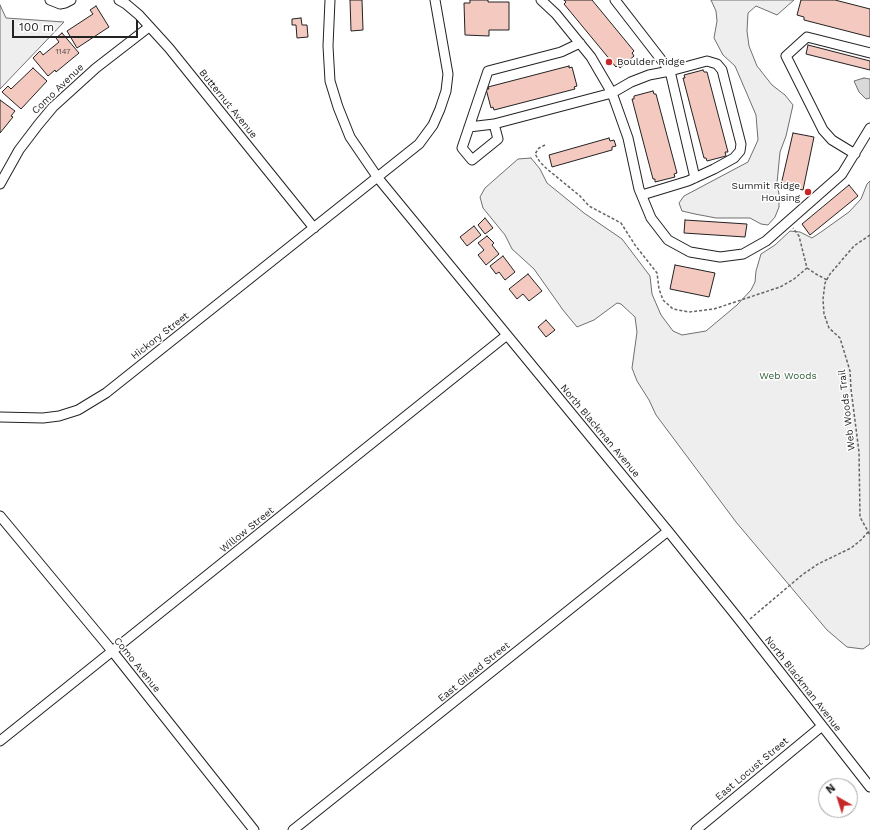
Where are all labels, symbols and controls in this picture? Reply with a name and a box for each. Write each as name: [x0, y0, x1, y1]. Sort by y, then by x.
scale bar: [14, 12, 140, 38]
text: 100 m: [19, 20, 54, 34]
house number: 1147: [55, 47, 71, 57]
place label: Boulder Ridge: [617, 56, 685, 68]
marker: Boulder Ridge: [604, 57, 614, 67]
street label: Como Avenue: [30, 61, 86, 117]
street label: Butternut Avenue: [196, 67, 260, 141]
place label: Summit Ridge Housing: [732, 180, 800, 204]
marker: Summit Ridge Housing: [803, 187, 813, 197]
street label: Hickory Street: [129, 310, 191, 362]
street label: Web Woods Trail: [836, 369, 858, 451]
park label: Web Woods: [759, 370, 817, 382]
street label: North Blackman Avenue: [558, 382, 642, 480]
street label: Willow Street: [218, 505, 276, 555]
street label: North Blackman Avenue: [762, 634, 844, 734]
street label: Como Avenue: [111, 635, 163, 695]
street label: East Gilead Street: [436, 639, 512, 705]
street label: East Locust Street: [713, 735, 791, 803]
north arrow: [818, 778, 858, 818]
text: N: [824, 781, 838, 797]

